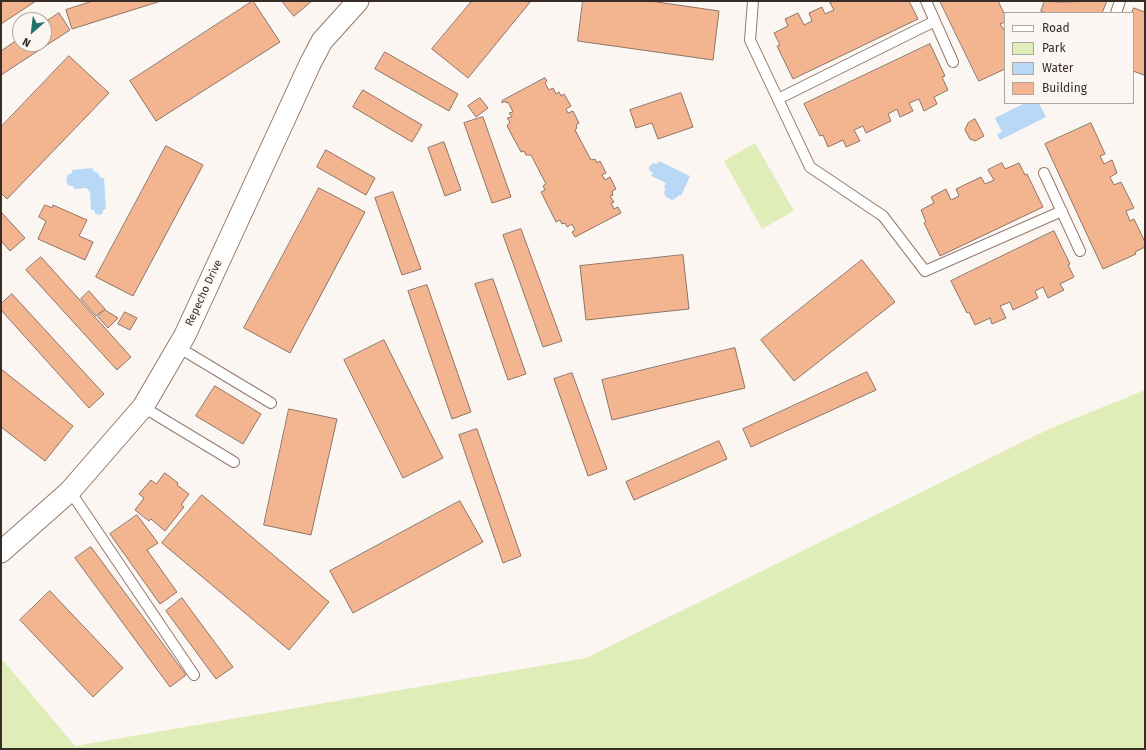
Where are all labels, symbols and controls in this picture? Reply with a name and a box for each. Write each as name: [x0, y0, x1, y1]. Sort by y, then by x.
north arrow: [12, 12, 52, 52]
legend: [1004, 12, 1134, 104]
text: Road: [1042, 21, 1070, 35]
text: N: [20, 35, 33, 50]
text: Park: [1042, 41, 1066, 55]
text: Water: [1042, 61, 1073, 75]
text: Building: [1042, 81, 1087, 95]
street label: Repecho Drive: [183, 258, 225, 328]

